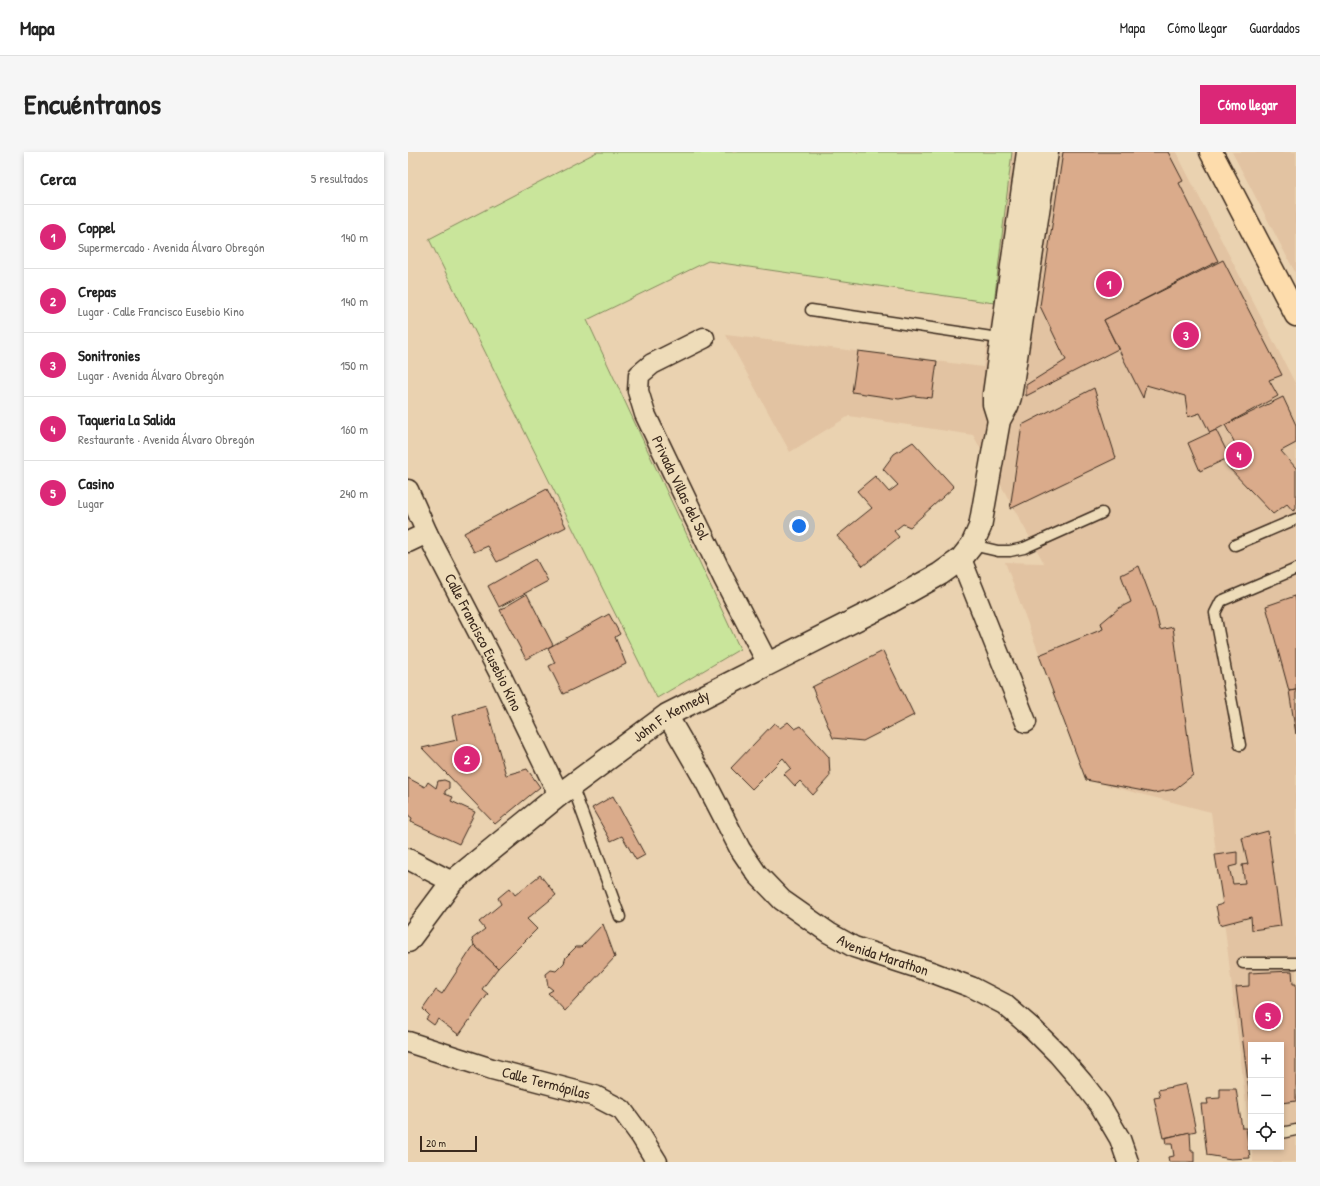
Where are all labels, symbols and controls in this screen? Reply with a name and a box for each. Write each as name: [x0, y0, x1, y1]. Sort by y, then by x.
text: Mapa: [20, 15, 54, 41]
text: Mapa: [1120, 18, 1145, 37]
text: Cómo llegar: [1167, 18, 1227, 37]
text: Guardados: [1249, 18, 1300, 37]
text: Encuéntranos: [24, 85, 161, 123]
button: Cómo llegar: [1200, 85, 1296, 124]
text: Cerca: [40, 167, 76, 190]
text: 5 resultados: [311, 169, 368, 187]
text: Coppel: [78, 217, 115, 238]
text: 1: [51, 228, 55, 246]
text: 140 m: [341, 228, 368, 246]
text: Supermercado · Avenida Álvaro Obregón: [78, 238, 265, 256]
pin: 1: [1096, 269, 1122, 299]
text: Crepas: [78, 281, 116, 302]
text: 2: [50, 292, 56, 310]
text: 140 m: [341, 292, 368, 310]
text: Lugar · Calle Francisco Eusebio Kino: [78, 302, 244, 320]
pin: 3: [1173, 320, 1199, 350]
text: Sonitronies: [78, 345, 140, 366]
text: 3: [50, 356, 56, 374]
text: 150 m: [340, 356, 368, 374]
text: Lugar · Avenida Álvaro Obregón: [78, 366, 224, 384]
text: Taqueria La Salida: [78, 409, 175, 430]
text: 4: [51, 420, 55, 438]
text: 160 m: [340, 420, 368, 438]
text: Restaurante · Avenida Álvaro Obregón: [78, 430, 255, 448]
street label: Privada Villas del Sol: [647, 432, 715, 543]
pin: 4: [1226, 440, 1252, 470]
text: Casino: [78, 473, 114, 494]
text: 5: [50, 484, 56, 502]
text: 240 m: [339, 484, 368, 502]
text: Lugar: [78, 494, 104, 512]
your location: [789, 516, 809, 536]
street label: Calle Francisco Eusebio Kino: [440, 570, 527, 715]
street label: John F. Kennedy: [628, 684, 713, 747]
pin: 2: [454, 744, 480, 774]
street label: Avenida Marathon: [834, 929, 932, 981]
pin: 5: [1255, 1001, 1281, 1031]
map controls: [1248, 1042, 1284, 1150]
button: +: [1248, 1042, 1284, 1078]
street label: Calle Termópilas: [500, 1061, 593, 1104]
button: −: [1248, 1078, 1284, 1114]
button: locate: [1248, 1114, 1284, 1150]
scale bar: [420, 1134, 477, 1153]
text: 20 m: [426, 1136, 446, 1150]

